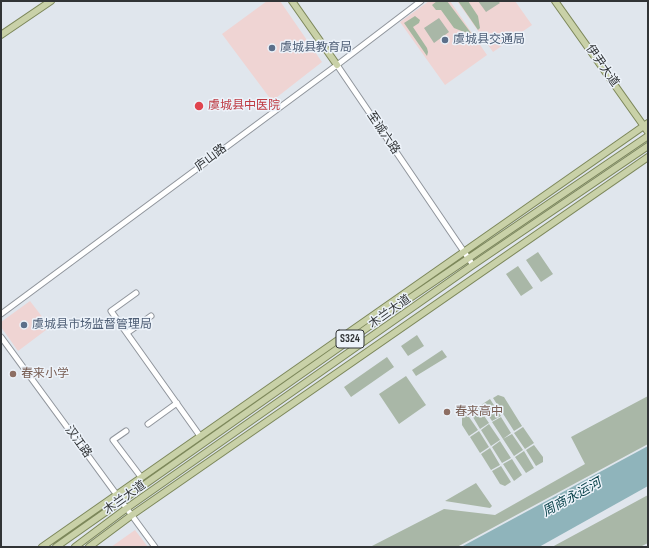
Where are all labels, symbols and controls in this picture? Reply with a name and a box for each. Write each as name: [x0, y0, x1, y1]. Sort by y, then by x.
place label: 虞城县交通局: [453, 33, 525, 47]
marker: 虞城县交通局: [440, 35, 450, 45]
place label: 虞城县教育局: [280, 41, 352, 55]
street label: 伊尹大道: [582, 42, 622, 90]
marker: 虞城县教育局: [267, 43, 277, 53]
place label: 虞城县中医院: [208, 99, 280, 113]
marker: 虞城县中医院: [193, 100, 205, 112]
street label: 至诚六路: [364, 109, 402, 157]
street label: 庐山路: [192, 141, 230, 175]
street label: 木兰大道: [366, 292, 414, 332]
place label: 虞城县市场监督管理局: [32, 318, 152, 332]
marker: 虞城县市场监督管理局: [19, 320, 29, 330]
road number: S324: [336, 330, 364, 348]
place label: 春来小学: [21, 367, 69, 381]
marker: 春来小学: [8, 369, 18, 379]
place label: 春来高中: [455, 405, 503, 419]
marker: 春来高中: [442, 407, 452, 417]
street label: 汉江路: [62, 423, 94, 461]
water label: 周商永运河: [540, 475, 604, 521]
street label: 木兰大道: [101, 478, 149, 518]

